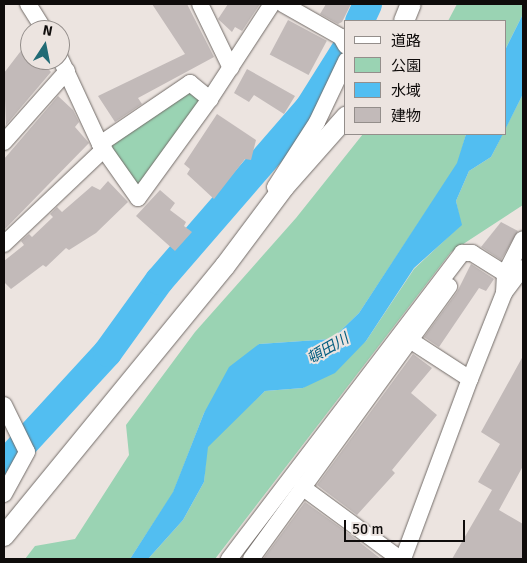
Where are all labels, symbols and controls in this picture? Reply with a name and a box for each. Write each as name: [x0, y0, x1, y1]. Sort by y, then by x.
north arrow: [20, 20, 70, 70]
legend: [344, 20, 507, 135]
text: N: [41, 21, 54, 40]
text: 道路: [391, 32, 421, 50]
text: 公園: [391, 57, 421, 75]
text: 水域: [391, 82, 421, 100]
text: 建物: [391, 107, 421, 125]
water label: 頓田川: [304, 330, 352, 368]
scale bar: [347, 510, 468, 542]
text: 50 m: [352, 520, 383, 538]

